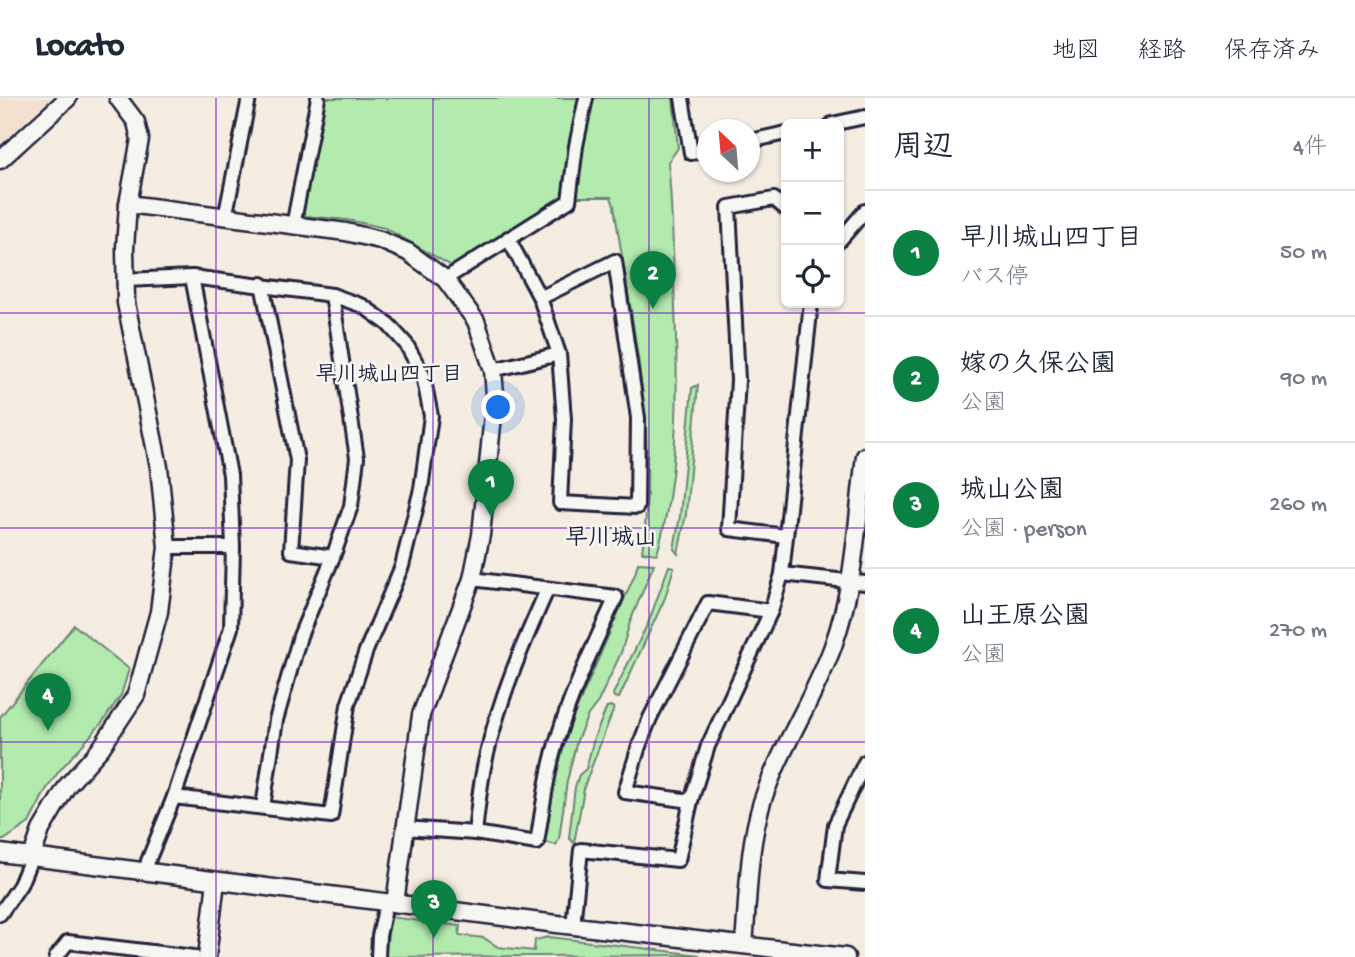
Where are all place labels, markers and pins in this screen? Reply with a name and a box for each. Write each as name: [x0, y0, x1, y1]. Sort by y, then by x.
pin: 2: [630, 251, 676, 309]
pin: 1: [468, 459, 514, 517]
pin: 4: [25, 673, 71, 731]
pin: 3: [411, 880, 457, 938]

